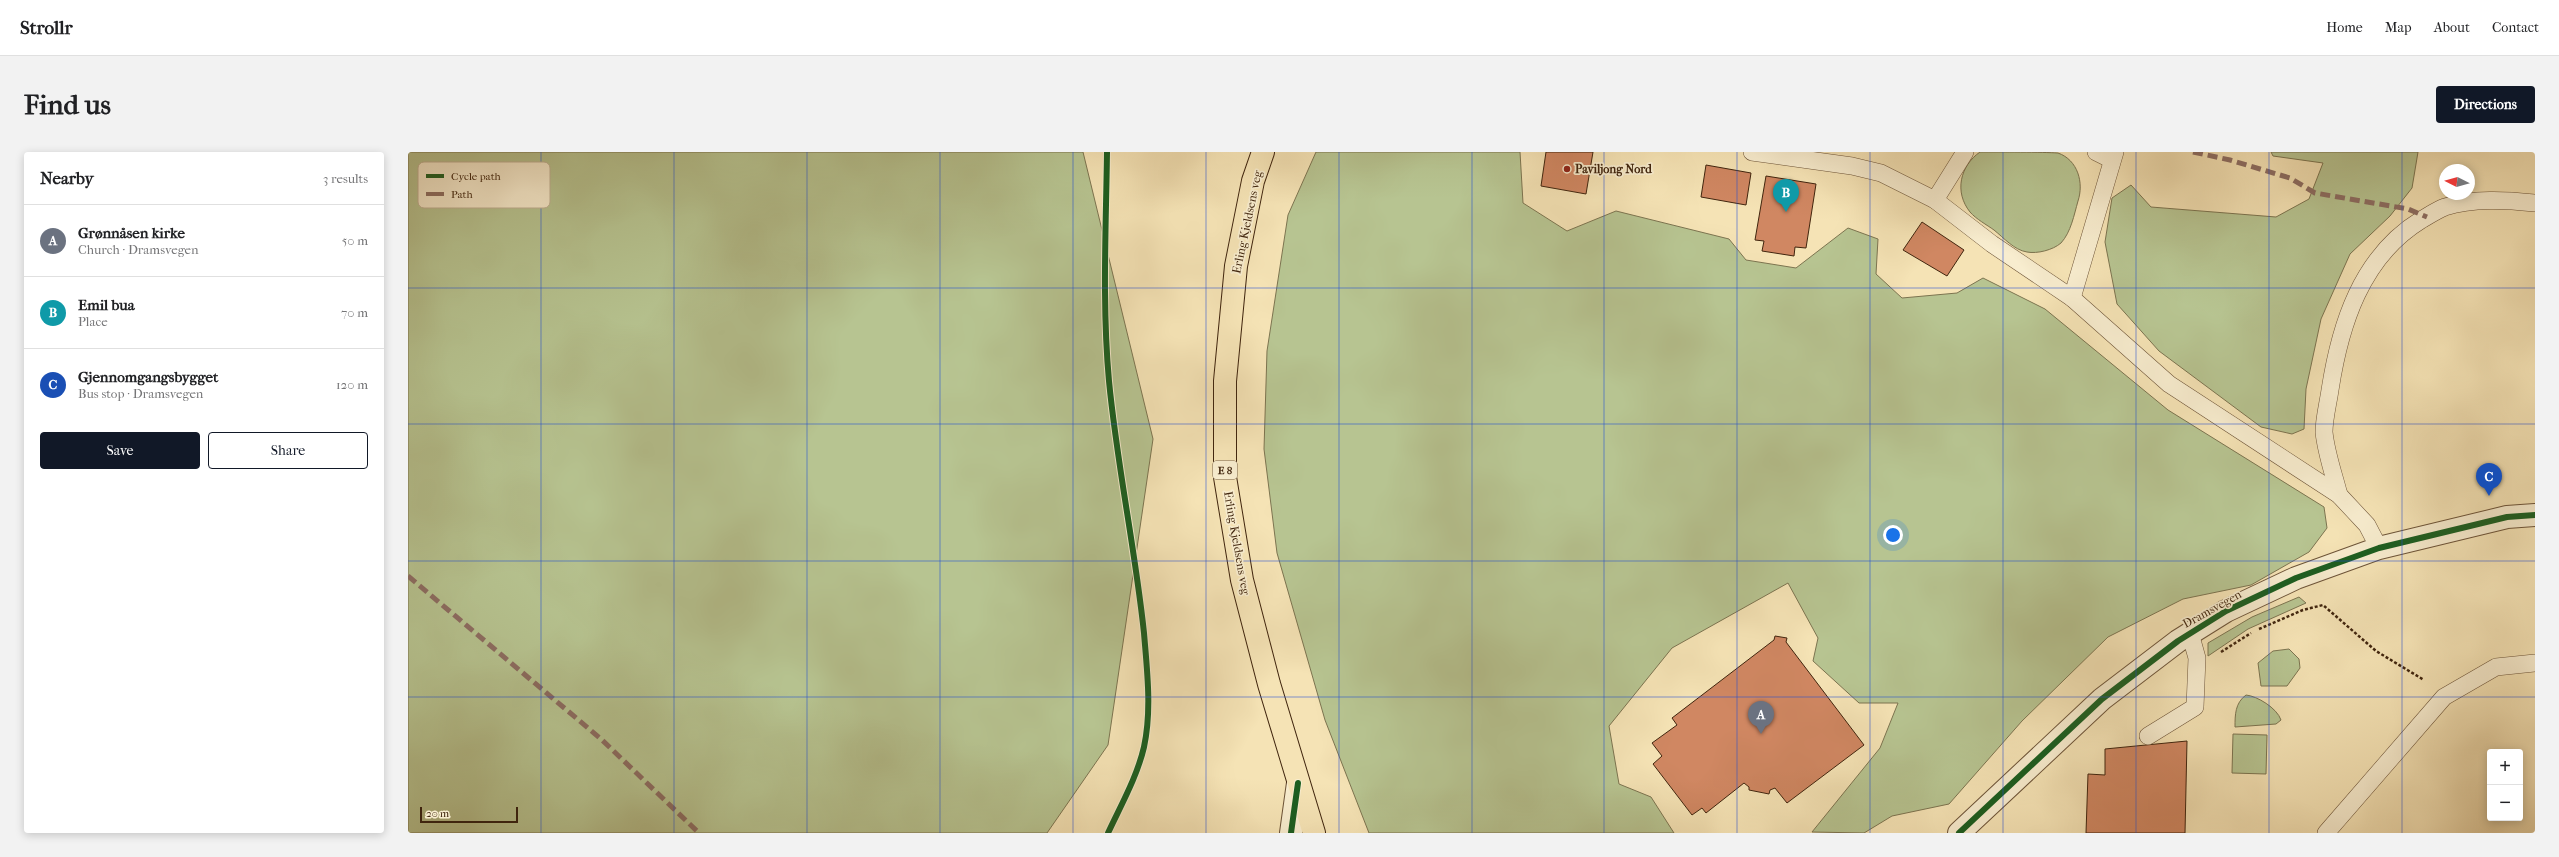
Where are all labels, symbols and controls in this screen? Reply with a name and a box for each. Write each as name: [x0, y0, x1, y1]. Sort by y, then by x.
text: Strollr: [20, 17, 73, 39]
text: Home: [2326, 19, 2363, 36]
text: Map: [2385, 19, 2412, 36]
text: About: [2434, 19, 2470, 36]
text: Contact: [2492, 19, 2539, 36]
button: Directions: [2436, 86, 2535, 123]
text: Find us: [24, 88, 111, 121]
legend: [418, 162, 550, 208]
place label: Paviljong Nord: [1575, 162, 1652, 177]
marker: Paviljong Nord: [1562, 164, 1572, 174]
north arrow: [2439, 164, 2475, 200]
text: Nearby: [40, 168, 94, 188]
street label: Erling Kjeldsens veg: [1229, 169, 1265, 275]
text: Cycle path: [451, 170, 502, 183]
text: 3 results: [323, 171, 368, 186]
pin: B: [1773, 179, 1799, 212]
text: Path: [451, 188, 474, 201]
text: Grønnåsen kirke: [78, 224, 185, 242]
text: A: [49, 233, 57, 248]
text: 50 m: [342, 233, 368, 248]
text: Church · Dramsvegen: [78, 242, 199, 257]
text: Emil bua: [78, 296, 135, 314]
text: B: [49, 305, 57, 320]
text: 70 m: [341, 305, 368, 320]
text: Place: [78, 314, 108, 329]
text: Gjennomgangsbygget: [78, 368, 218, 386]
text: C: [49, 377, 57, 392]
text: 120 m: [336, 377, 368, 392]
text: Bus stop · Dramsvegen: [78, 386, 203, 401]
button: Save: [40, 432, 200, 469]
button: Share: [208, 432, 368, 469]
road number: E 8: [1213, 461, 1237, 479]
pin: C: [2476, 463, 2502, 496]
street label: Erling Kjeldsens veg: [1221, 490, 1253, 596]
your location: [1883, 525, 1903, 545]
street label: Dramsvegen: [2180, 587, 2244, 631]
pin: A: [1748, 701, 1774, 734]
map controls: [2487, 749, 2523, 821]
button: +: [2487, 749, 2523, 785]
button: −: [2487, 785, 2523, 821]
scale bar: [420, 805, 518, 824]
text: 20 m: [426, 807, 449, 820]

